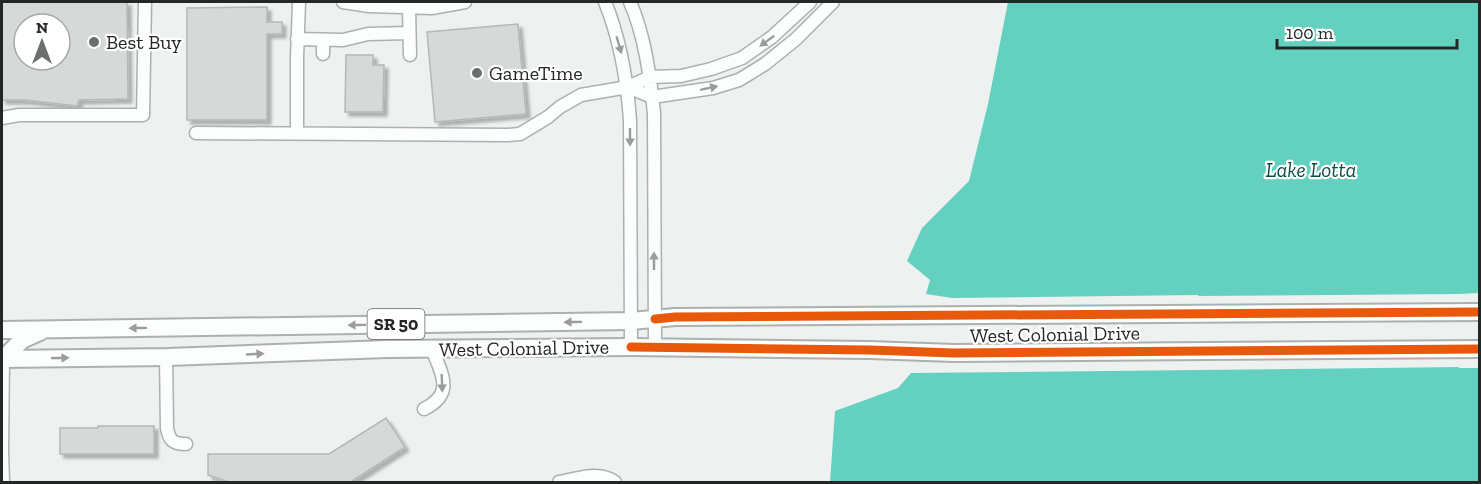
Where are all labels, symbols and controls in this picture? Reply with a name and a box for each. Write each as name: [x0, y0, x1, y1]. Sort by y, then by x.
north arrow: [12, 12, 72, 72]
scale bar: [1277, 12, 1457, 50]
text: N: [36, 18, 48, 37]
text: 100 m: [1286, 22, 1334, 44]
place label: Best Buy: [106, 30, 182, 54]
one-way arrow: [759, 34, 774, 46]
marker: Best Buy: [87, 35, 101, 49]
one-way arrow: [614, 36, 624, 54]
place label: GameTime: [489, 61, 583, 85]
marker: GameTime: [470, 66, 484, 80]
one-way arrow: [700, 82, 719, 92]
one-way arrow: [625, 127, 635, 146]
water label: Lake Lotta: [1266, 157, 1356, 182]
one-way arrow: [650, 251, 659, 270]
road number: SR 50: [368, 309, 424, 339]
one-way arrow: [563, 317, 582, 327]
one-way arrow: [347, 320, 366, 330]
street label: West Colonial Drive: [970, 321, 1140, 347]
one-way arrow: [129, 323, 148, 332]
street label: West Colonial Drive: [439, 335, 609, 361]
one-way arrow: [245, 349, 264, 358]
one-way arrow: [50, 353, 69, 363]
one-way arrow: [437, 373, 446, 392]

